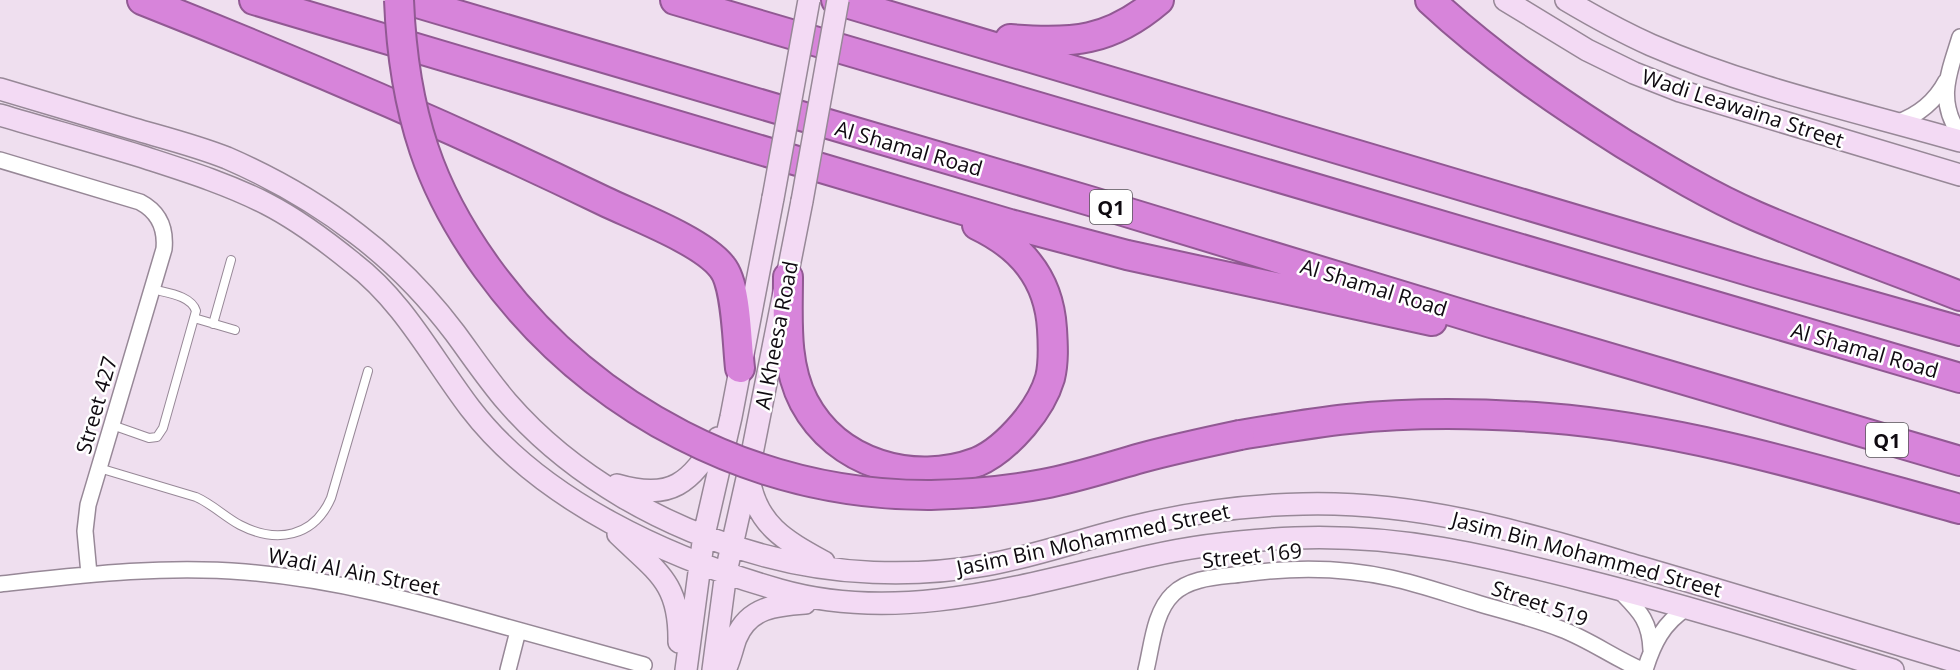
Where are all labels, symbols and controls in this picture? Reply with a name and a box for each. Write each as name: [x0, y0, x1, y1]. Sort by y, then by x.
street label: Wadi Leawaina Street: [1638, 62, 1848, 154]
street label: Al Shamal Road: [832, 114, 986, 182]
road number: Q1: [1090, 190, 1132, 224]
street label: Al Shamal Road: [1297, 251, 1451, 323]
street label: Al Kheesa Road: [748, 258, 804, 412]
street label: Al Shamal Road: [1788, 316, 1942, 384]
street label: Street 427: [69, 353, 123, 457]
road number: Q1: [1866, 423, 1908, 457]
street label: Jasim Bin Mohammed Street: [952, 496, 1232, 582]
street label: Jasim Bin Mohammed Street: [1447, 504, 1725, 604]
street label: Street 169: [1201, 536, 1303, 574]
street label: Wadi Al Ain Street: [266, 541, 442, 601]
street label: Street 519: [1488, 573, 1592, 633]

